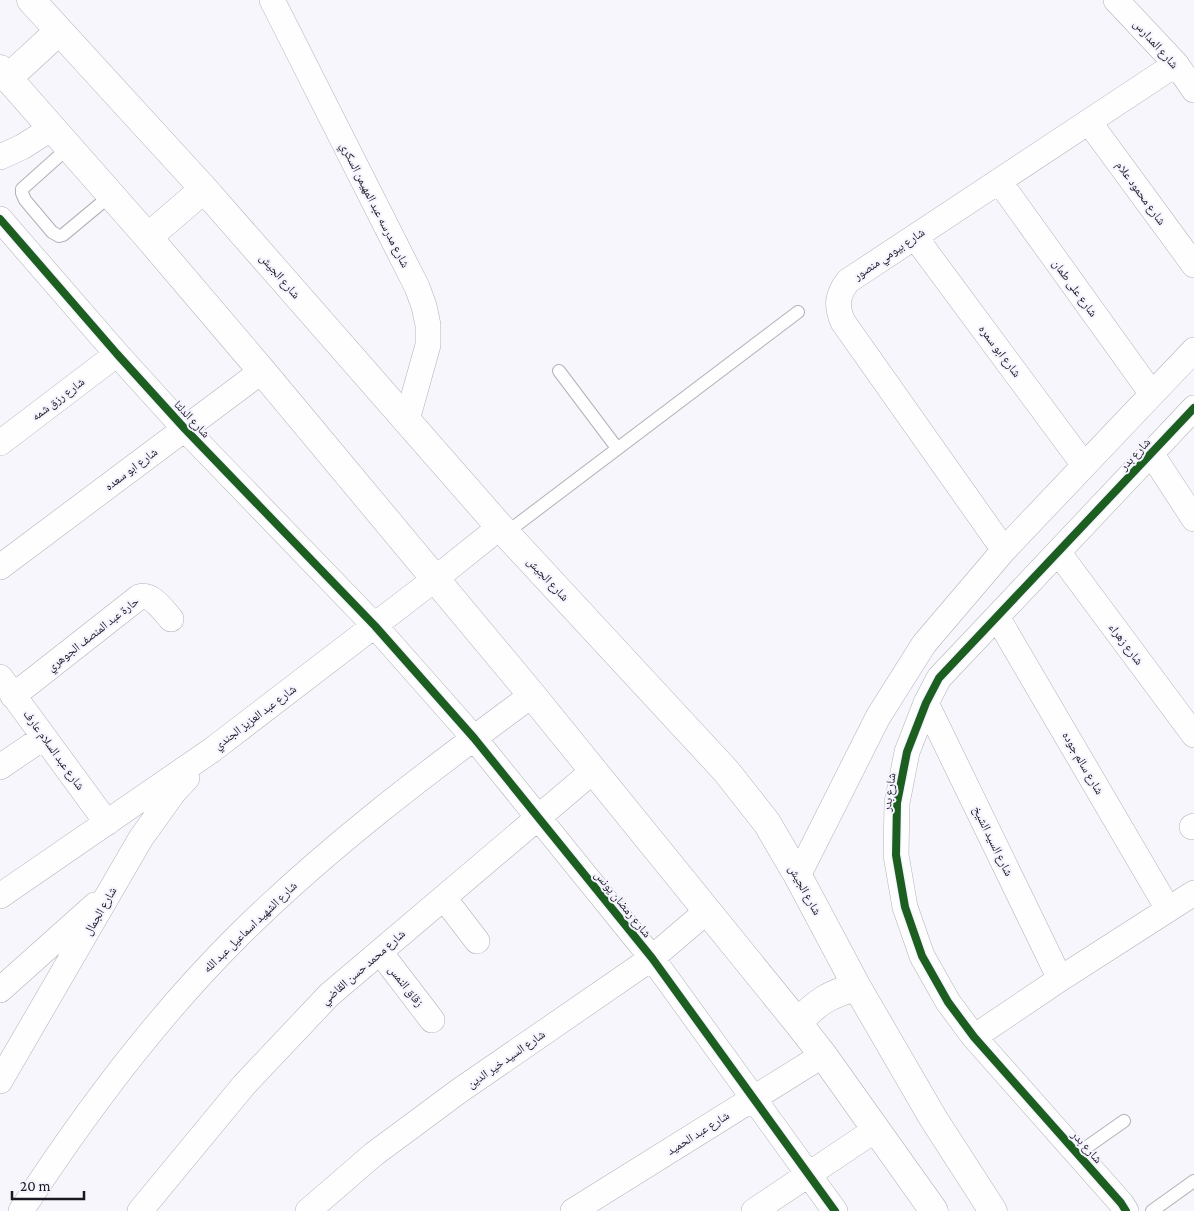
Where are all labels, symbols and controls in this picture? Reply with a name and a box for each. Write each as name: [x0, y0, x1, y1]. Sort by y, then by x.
street label: شارع المدارس: [1130, 17, 1182, 72]
street label: شارع مدرسه عبد المهيمن السكري: [335, 140, 413, 271]
street label: شارع محمود علام: [1112, 158, 1169, 228]
street label: شارع بيومي منصور: [850, 225, 929, 286]
street label: شارع الجيش: [256, 251, 303, 302]
street label: شارع على طمان: [1049, 257, 1101, 320]
street label: شارع ابو سمره: [975, 322, 1024, 381]
street label: شارع رزق شمه: [29, 375, 88, 424]
street label: شارع الدلتا: [170, 397, 213, 441]
street label: شارع بدر: [1116, 435, 1154, 474]
street label: شارع ابو سعده: [102, 445, 161, 494]
street label: شارع الجيش: [523, 554, 572, 605]
street label: حارة عبد المنصف الجوهري: [44, 594, 144, 677]
street label: شارع زهراء: [1105, 620, 1146, 668]
street label: شارع عبد العزيز الجندي: [211, 682, 301, 755]
street label: شارع عبد السلام عارف: [20, 707, 88, 793]
street label: شارع سالم جوده: [1059, 729, 1107, 797]
street label: شارع بدر: [879, 772, 900, 813]
street label: شارع السيد الشيخ: [969, 804, 1016, 879]
street label: شارع الجيش: [785, 863, 824, 918]
street label: شارع رمضان يونس: [591, 868, 654, 941]
street label: شارع الشهيد اسماعيل عبد الله: [200, 878, 301, 976]
street label: شارع الجمال: [81, 884, 120, 938]
street label: شارع محمد حسن القاضي: [318, 927, 410, 1010]
street label: زقاق النمس: [385, 962, 427, 1010]
street label: شارع السيد خير الدين: [464, 1027, 548, 1092]
street label: شارع عبد الحميد: [664, 1108, 732, 1159]
street label: شارع بدر: [1067, 1127, 1105, 1167]
scale bar: [12, 1168, 85, 1200]
text: 20 m: [20, 1178, 51, 1194]

